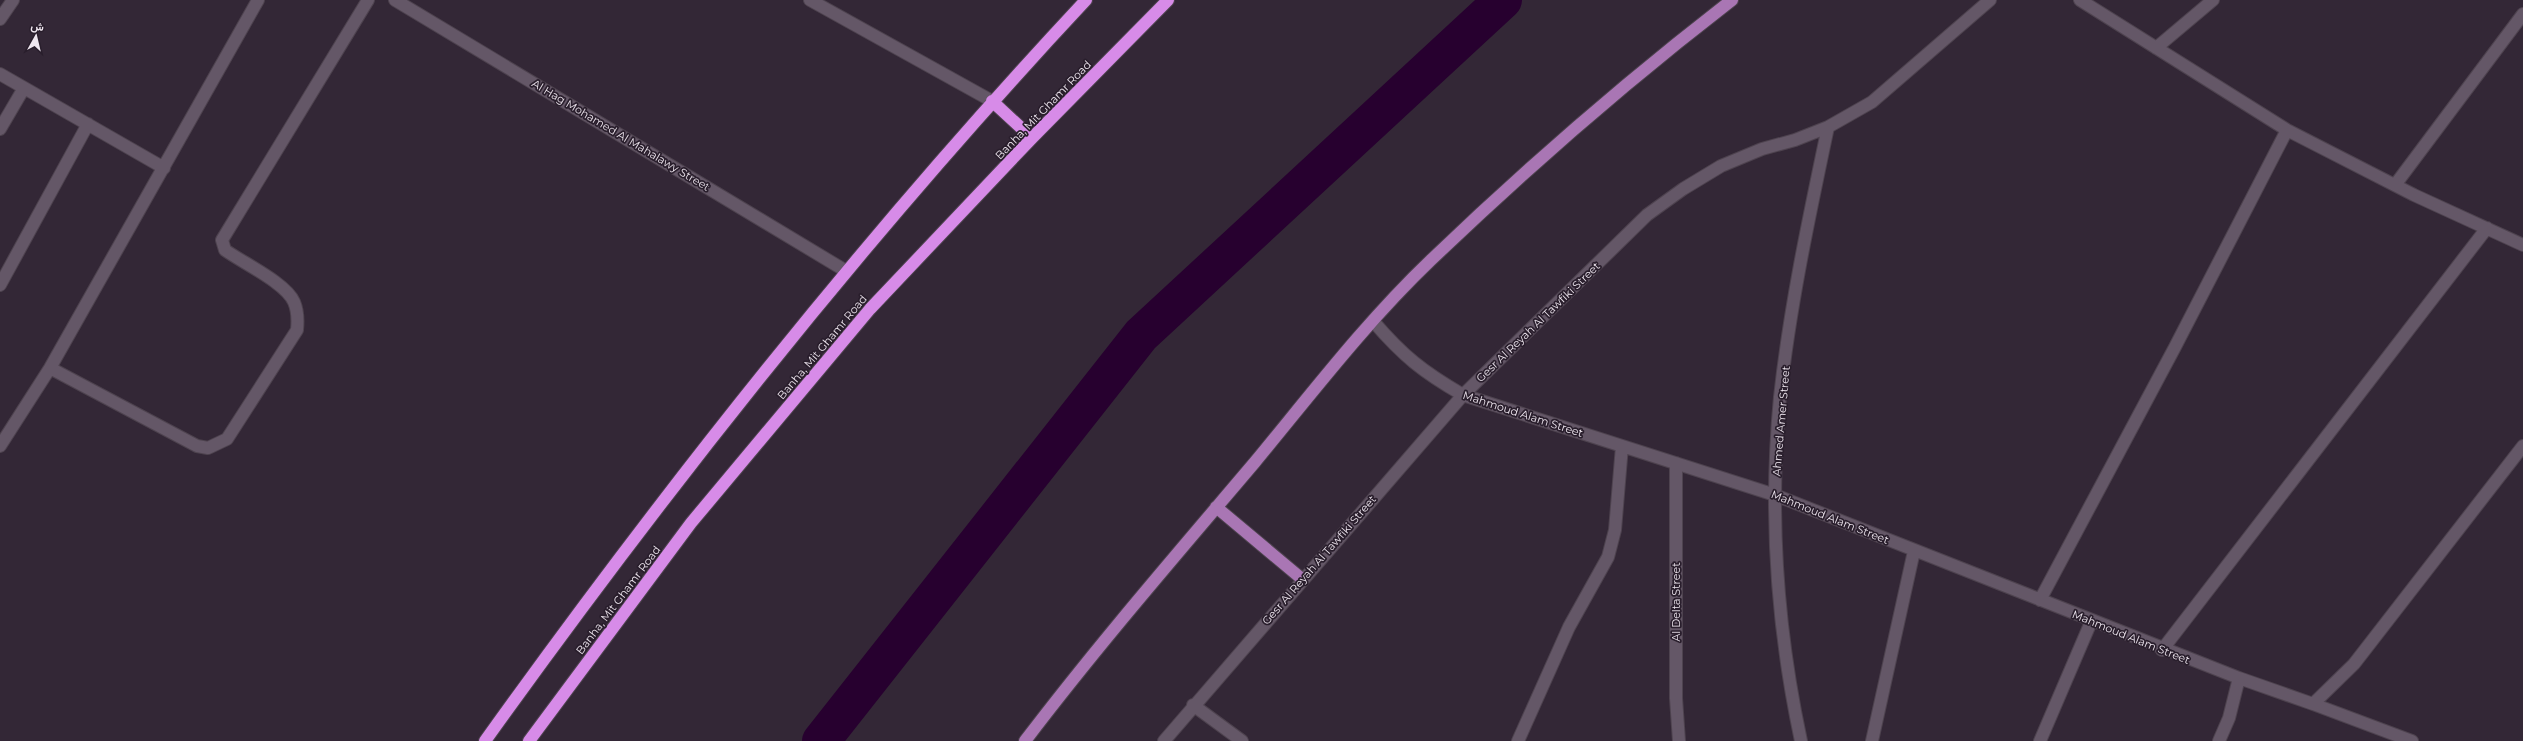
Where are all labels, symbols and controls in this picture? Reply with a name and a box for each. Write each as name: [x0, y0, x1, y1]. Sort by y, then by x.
north arrow: [16, 16, 56, 56]
text: ش: [30, 18, 45, 34]
street label: Banha, Mit Ghamr Road: [992, 58, 1094, 162]
street label: Al Hag Mohamed Al Mahalawy Street: [529, 76, 713, 194]
street label: Gesr Al Reyah Al Tawfiki Street: [1473, 259, 1603, 385]
street label: Banha, Mit Ghamr Road: [774, 292, 870, 402]
street label: Ahmed Amer Street: [1769, 365, 1793, 477]
street label: Mahmoud Alam Street: [1461, 388, 1586, 440]
street label: Mahmoud Alam Street: [1769, 487, 1891, 547]
street label: Gesr Al Reyah Al Tawfiki Street: [1259, 492, 1379, 628]
street label: Banha, Mit Ghamr Road: [573, 543, 663, 657]
street label: Al Delta Street: [1669, 562, 1683, 642]
street label: Mahmoud Alam Street: [2070, 607, 2192, 667]

